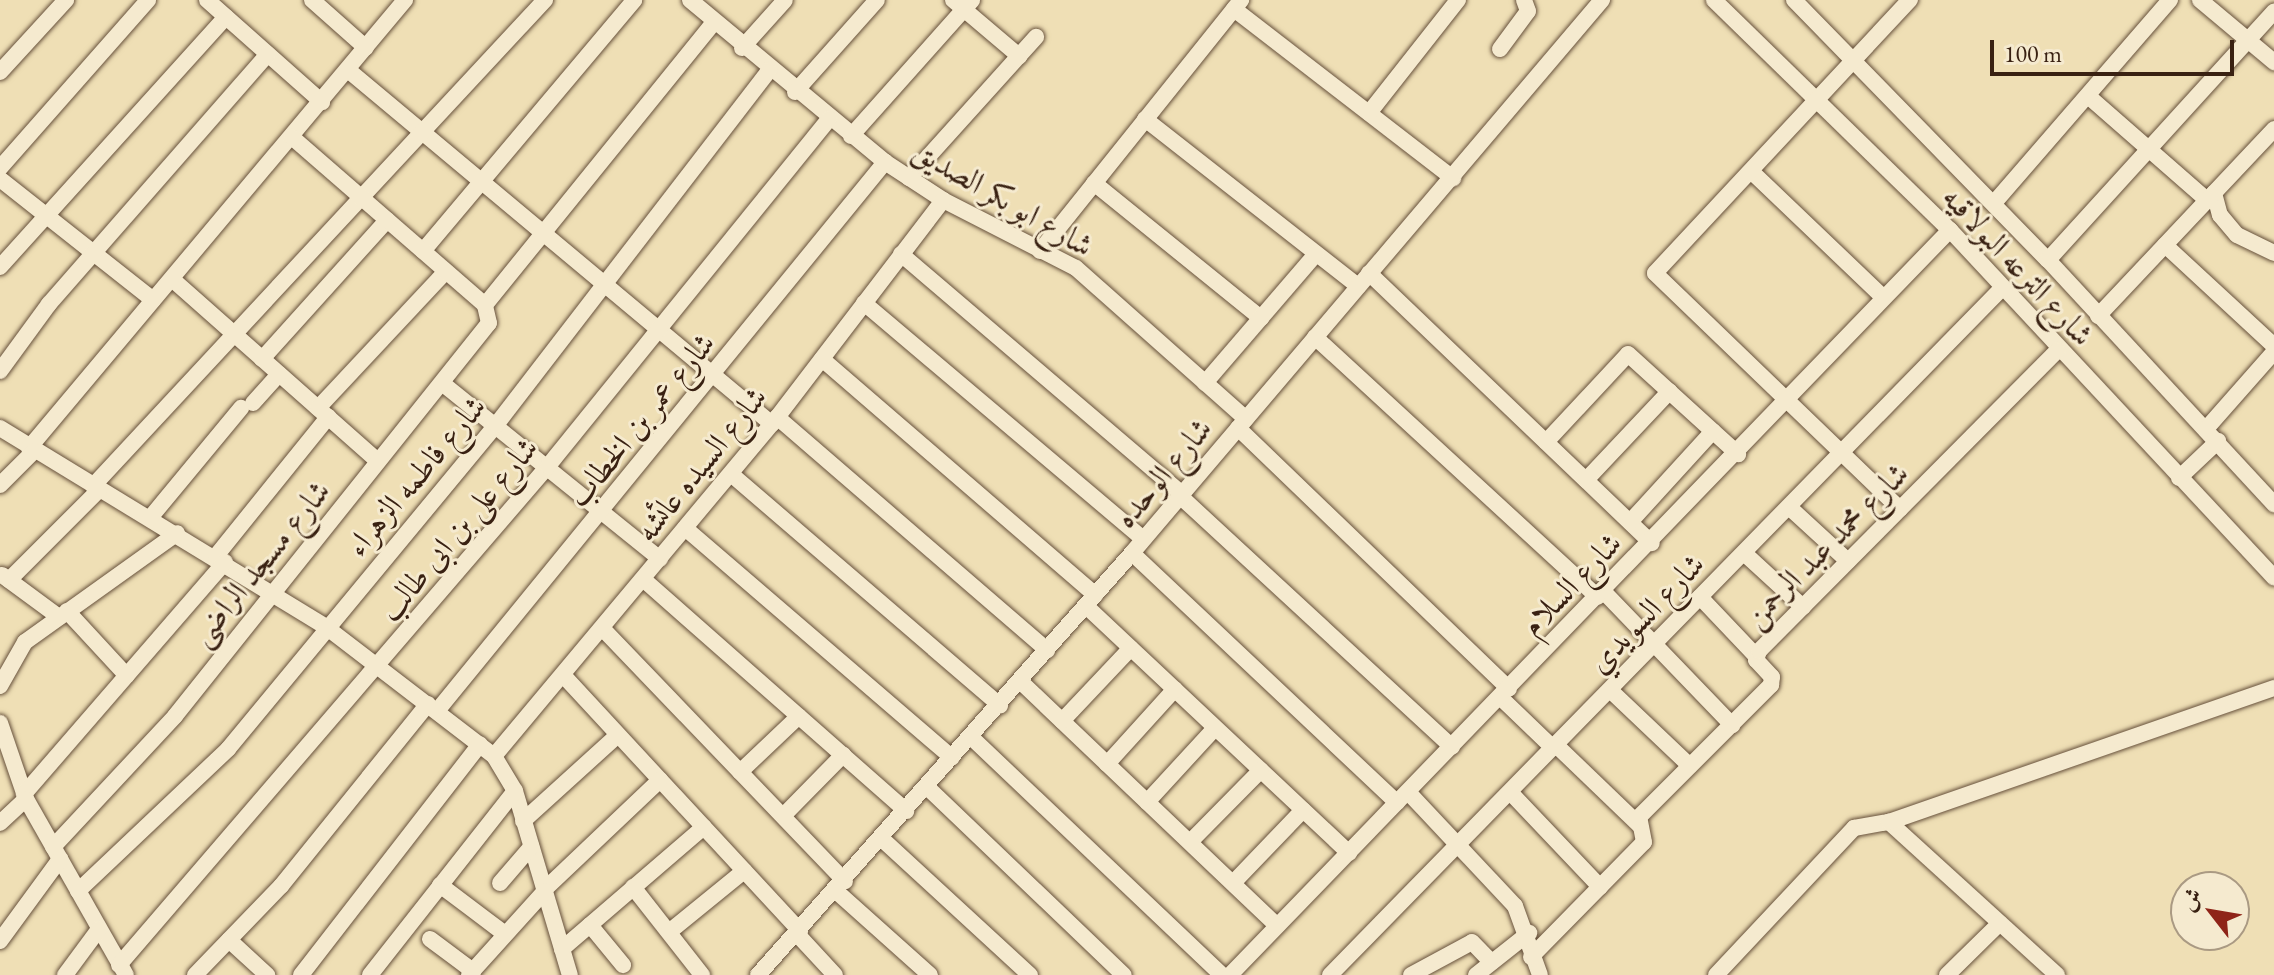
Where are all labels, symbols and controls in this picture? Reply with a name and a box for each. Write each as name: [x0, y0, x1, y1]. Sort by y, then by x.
scale bar: [1994, 24, 2238, 74]
text: 100 m: [2004, 38, 2062, 69]
street label: شارع ابو بكر الصديق: [906, 131, 1100, 265]
street label: شارع الترعه البولاقيه: [1934, 178, 2102, 354]
street label: شارع عمر بن الخطاب: [559, 325, 723, 515]
street label: شارع السيده عائشه: [627, 379, 775, 549]
street label: شارع فاطمه الزهراء: [338, 388, 494, 564]
street label: شارع الوحده: [1106, 410, 1220, 536]
street label: شارع على بن ابى طالب: [370, 429, 546, 629]
street label: شارع محمد عبد الرحمن: [1736, 455, 1916, 635]
street label: شارع مسجد الراضى: [182, 473, 338, 653]
street label: شارع السلام: [1512, 524, 1630, 644]
street label: شارع السويدي: [1580, 545, 1712, 681]
north arrow: [2170, 871, 2250, 951]
text: ش: [2173, 883, 2209, 916]

